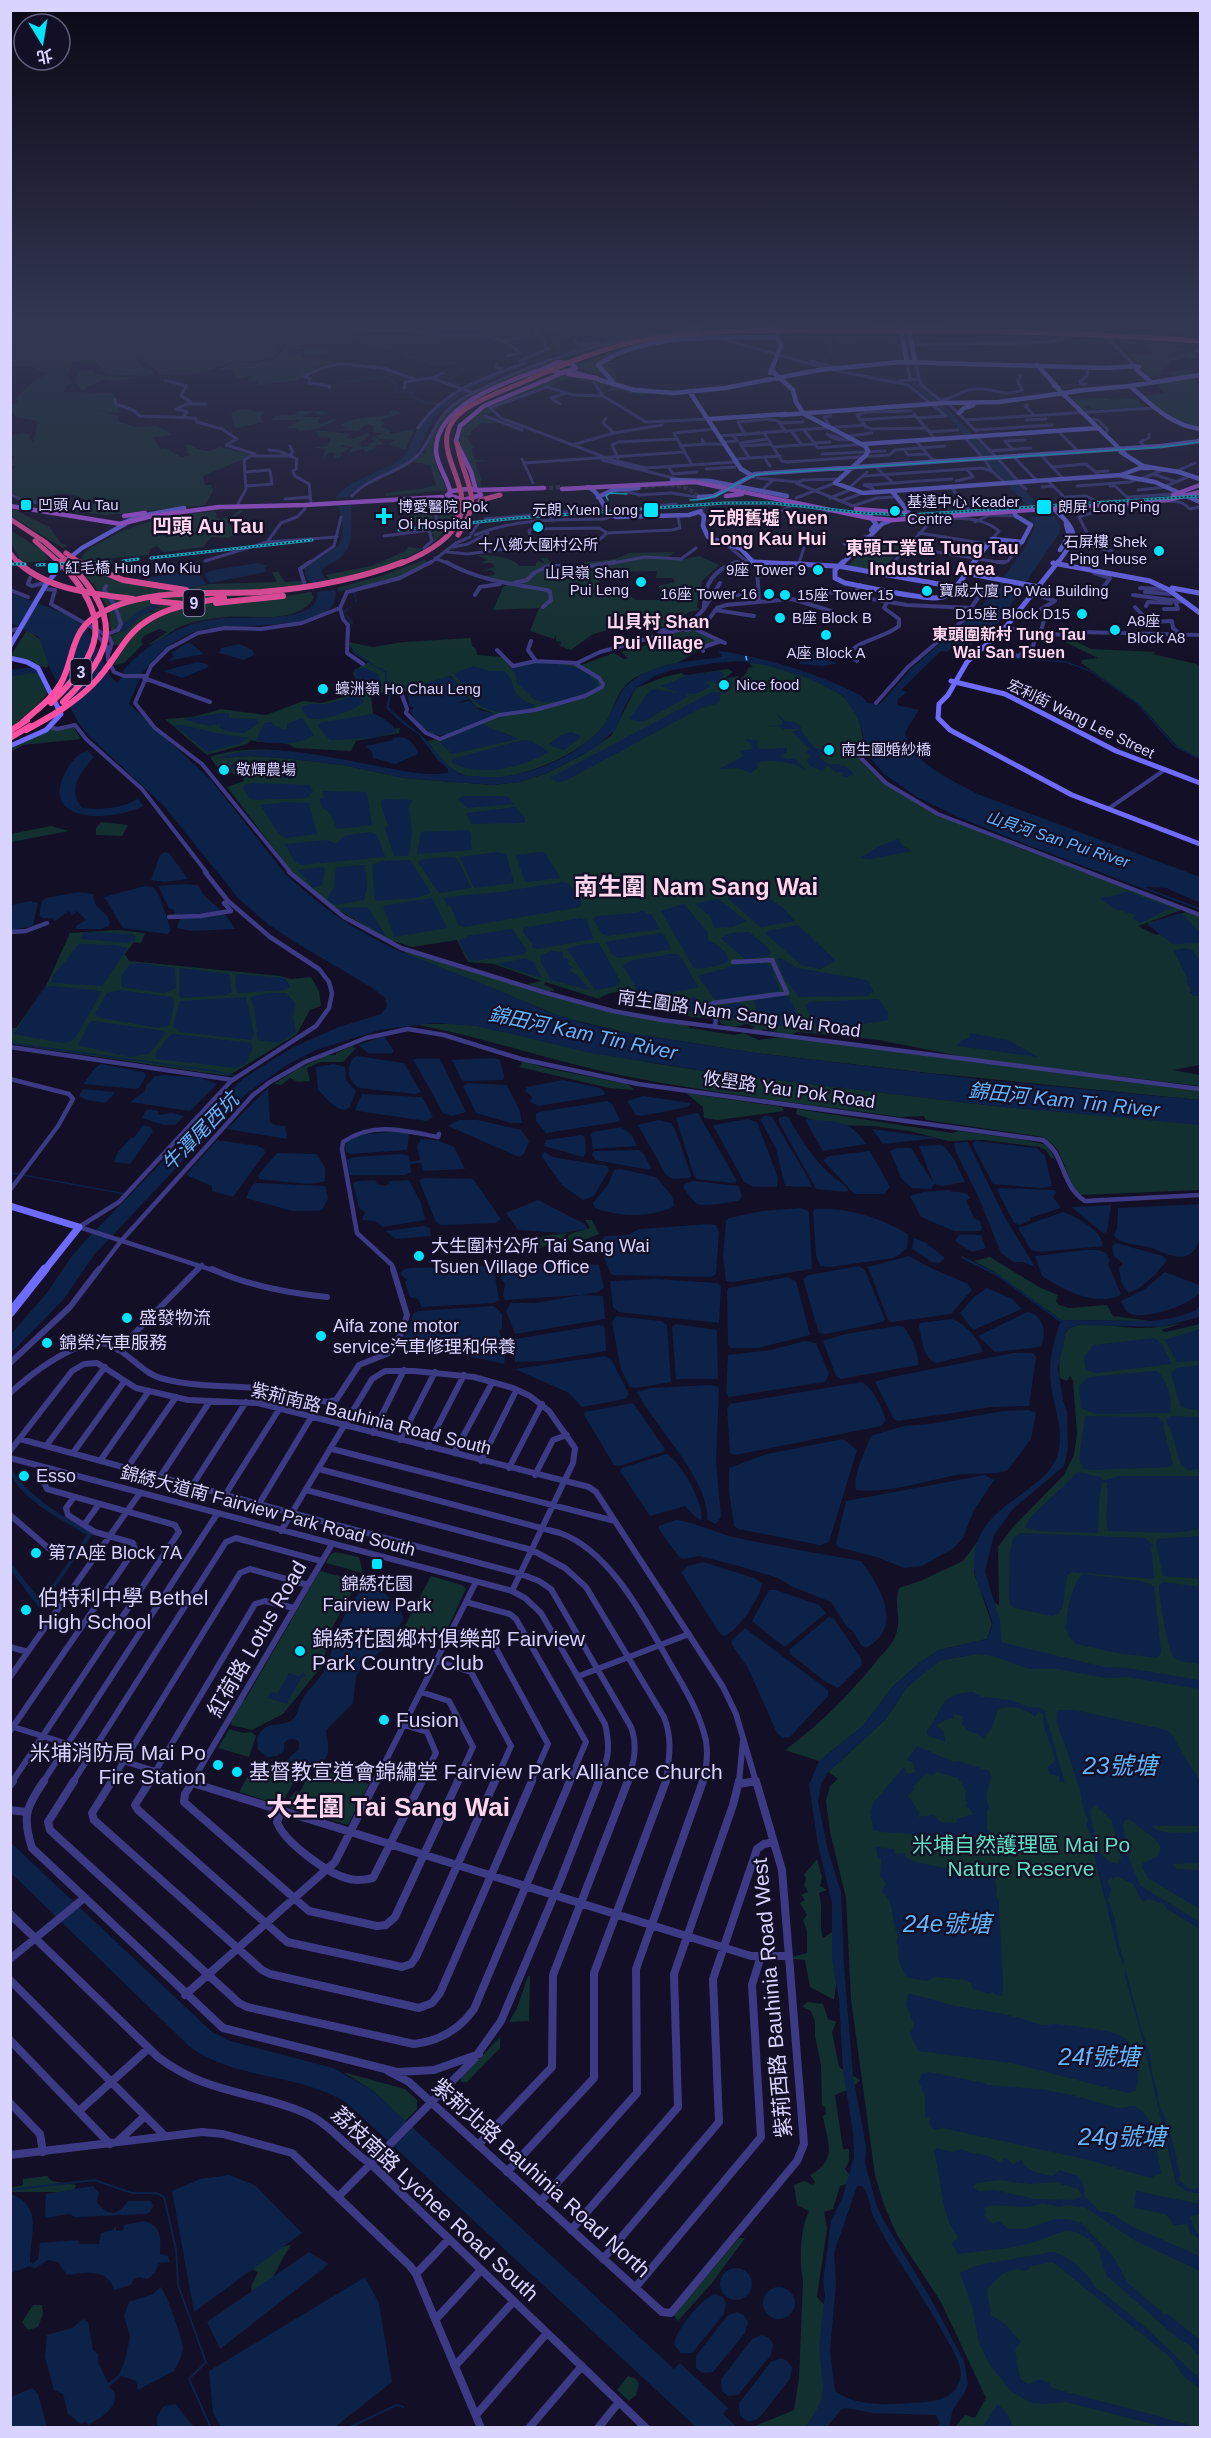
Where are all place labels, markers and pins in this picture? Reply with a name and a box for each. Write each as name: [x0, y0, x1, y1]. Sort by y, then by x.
place label: 基達中心 Keader Centre: [907, 493, 1020, 527]
place label: 凹頭 Au Tau: [38, 496, 119, 513]
marker: 凹頭 Au Tau: [19, 498, 33, 512]
place label: 博愛醫院 Pok Oi Hospital: [398, 498, 489, 532]
marker: 朗屏 Long Ping: [1035, 498, 1053, 516]
place label: 朗屏 Long Ping: [1058, 498, 1160, 515]
place label: 元朗 Yuen Long: [532, 501, 638, 518]
marker: 元朗 Yuen Long: [642, 501, 660, 519]
marker: 基達中心 Keader Centre: [888, 504, 902, 518]
marker: 博愛醫院 Pok Oi Hospital: [375, 507, 393, 525]
marker: 十八鄉大圍村公所: [531, 520, 545, 534]
place label: 石屏樓 Shek Ping House: [1064, 533, 1147, 567]
place label: 十八鄉大圍村公所: [478, 536, 598, 553]
marker: 石屏樓 Shek Ping House: [1152, 544, 1166, 558]
place label: 紅毛橋 Hung Mo Kiu: [65, 559, 201, 576]
marker: 紅毛橋 Hung Mo Kiu: [46, 561, 60, 575]
place label: 9座 Tower 9: [726, 561, 806, 578]
marker: 9座 Tower 9: [811, 563, 825, 577]
place label: 山貝嶺 Shan Pui Leng: [545, 564, 629, 598]
marker: 山貝嶺 Shan Pui Leng: [634, 575, 648, 589]
place label: 寶威大廈 Po Wai Building: [939, 582, 1109, 599]
marker: 寶威大廈 Po Wai Building: [920, 584, 934, 598]
place label: 16座 Tower 16: [660, 585, 757, 602]
place label: 15座 Tower 15: [797, 586, 894, 603]
marker: 16座 Tower 16: [762, 587, 776, 601]
marker: 15座 Tower 15: [778, 588, 792, 602]
place label: D15座 Block D15: [955, 605, 1070, 622]
marker: D15座 Block D15: [1075, 607, 1089, 621]
place label: B座 Block B: [792, 609, 872, 626]
marker: B座 Block B: [773, 611, 787, 625]
place label: A8座 Block A8: [1127, 612, 1185, 646]
marker: A8座 Block A8: [1108, 623, 1122, 637]
marker: A座 Block A: [819, 628, 833, 642]
place label: A座 Block A: [786, 644, 866, 661]
place label: Nice food: [736, 676, 799, 693]
marker: Nice food: [717, 678, 731, 692]
place label: 蠔洲嶺 Ho Chau Leng: [335, 680, 481, 697]
marker: 蠔洲嶺 Ho Chau Leng: [316, 682, 330, 696]
place label: 南生圍婚紗橋: [841, 741, 931, 758]
marker: 南生圍婚紗橋: [822, 743, 836, 757]
place label: 敬輝農場: [236, 761, 296, 778]
marker: 敬輝農場: [217, 763, 231, 777]
place label: 大生圍村公所 Tai Sang Wai Tsuen Village Office: [431, 1236, 649, 1277]
marker: 大生圍村公所 Tai Sang Wai Tsuen Village Office: [412, 1249, 426, 1263]
place label: 盛發物流: [139, 1308, 211, 1328]
marker: 盛發物流: [120, 1311, 134, 1325]
place label: Aifa zone motor service汽車修理和保養: [333, 1316, 516, 1357]
marker: Aifa zone motor service汽車修理和保養: [314, 1329, 328, 1343]
place label: 錦榮汽車服務: [59, 1333, 167, 1353]
marker: 錦榮汽車服務: [40, 1336, 54, 1350]
place label: Esso: [36, 1466, 76, 1486]
marker: Esso: [17, 1469, 31, 1483]
place label: 第7A座 Block 7A: [48, 1543, 182, 1563]
marker: 第7A座 Block 7A: [29, 1546, 43, 1560]
marker: 錦綉花園 Fairview Park: [370, 1557, 384, 1571]
place label: 錦綉花園 Fairview Park: [322, 1574, 433, 1615]
place label: 伯特利中學 Bethel High School: [38, 1586, 208, 1633]
marker: 伯特利中學 Bethel High School: [19, 1603, 33, 1617]
place label: 錦綉花園鄉村俱樂部 Fairview Park Country Club: [312, 1627, 586, 1674]
marker: 錦綉花園鄉村俱樂部 Fairview Park Country Club: [293, 1644, 307, 1658]
place label: Fusion: [396, 1708, 459, 1731]
marker: Fusion: [377, 1713, 391, 1727]
place label: 米埔消防局 Mai Po Fire Station: [30, 1741, 206, 1788]
marker: 米埔消防局 Mai Po Fire Station: [211, 1758, 225, 1772]
place label: 基督教宣道會錦繡堂 Fairview Park Alliance Church: [249, 1760, 723, 1783]
marker: 基督教宣道會錦繡堂 Fairview Park Alliance Church: [230, 1765, 244, 1779]

